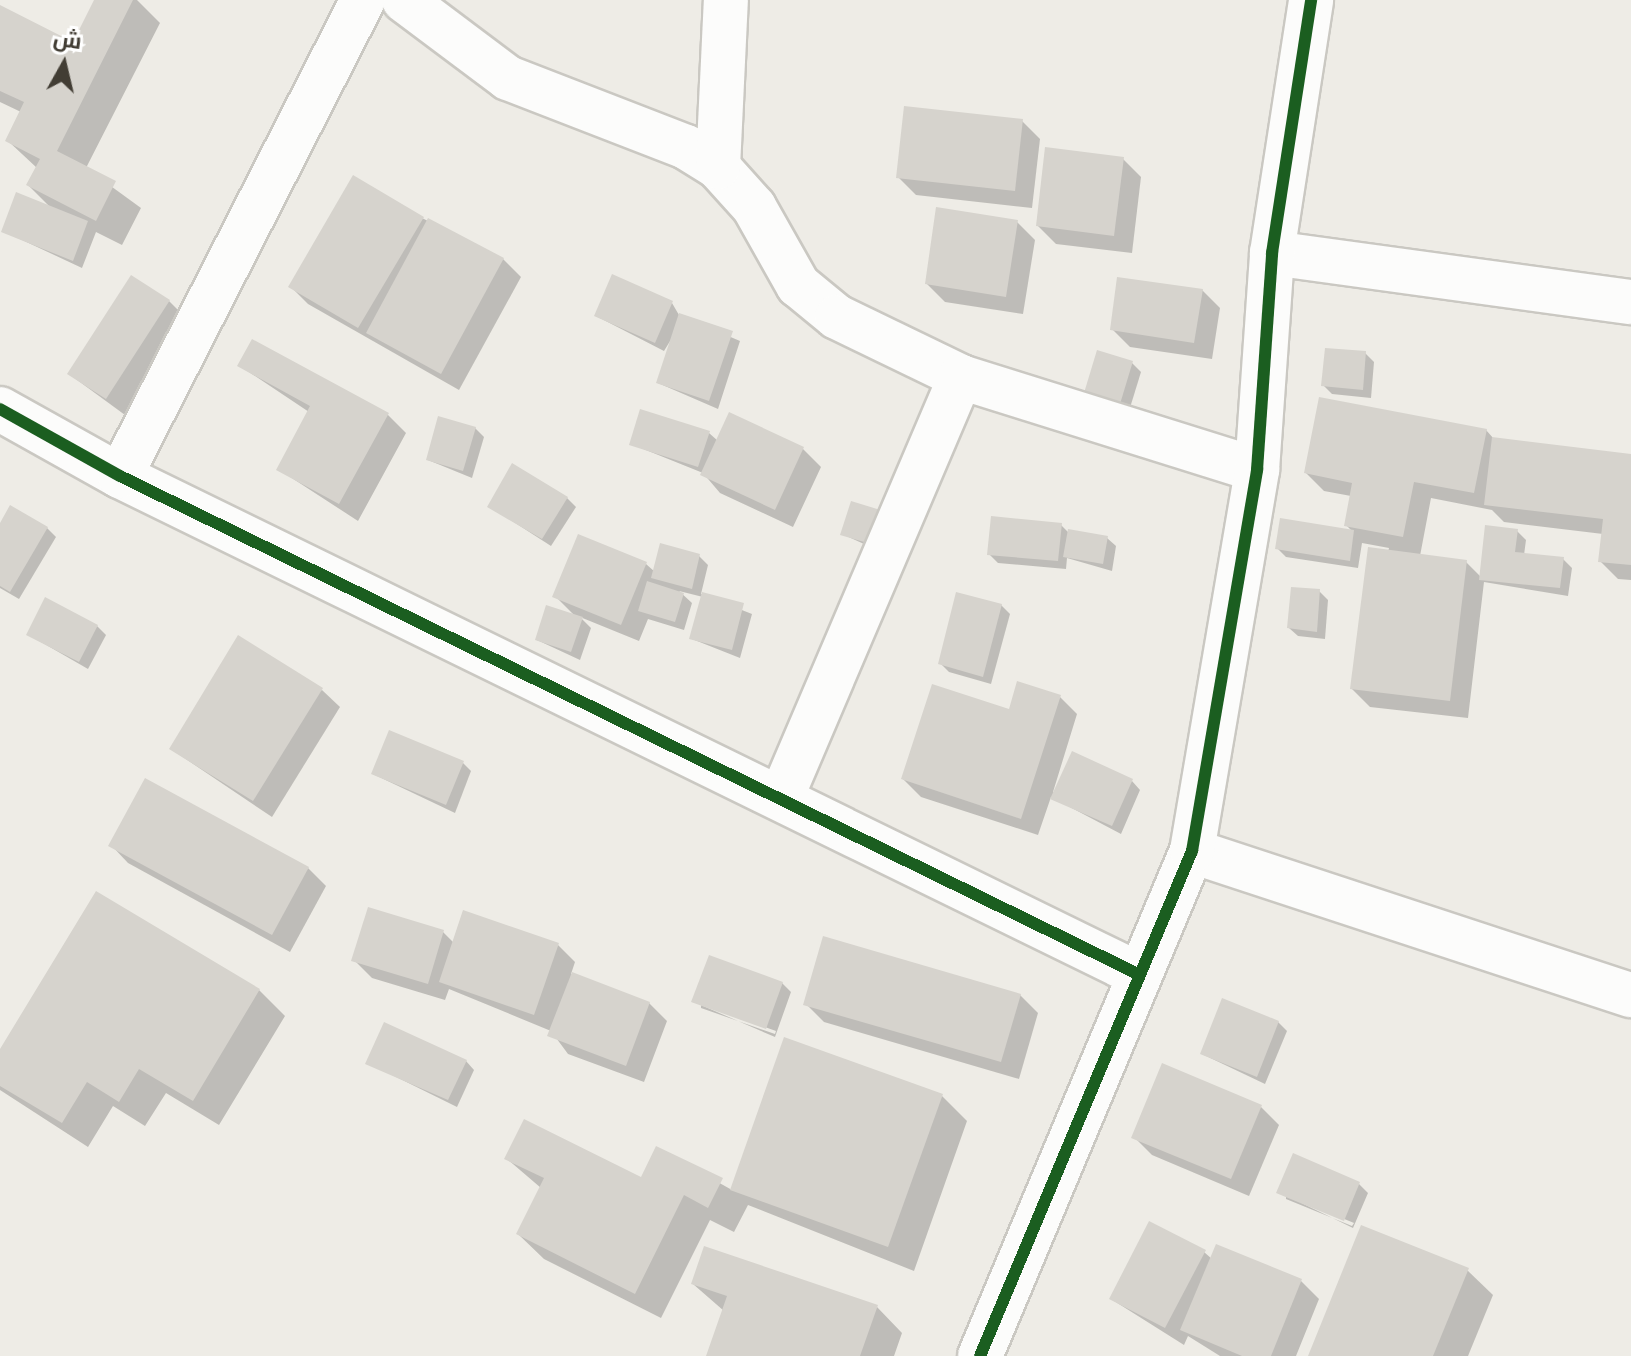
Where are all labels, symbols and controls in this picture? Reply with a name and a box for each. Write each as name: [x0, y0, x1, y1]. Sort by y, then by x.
north arrow: [24, 24, 104, 104]
text: ش: [52, 24, 83, 55]

